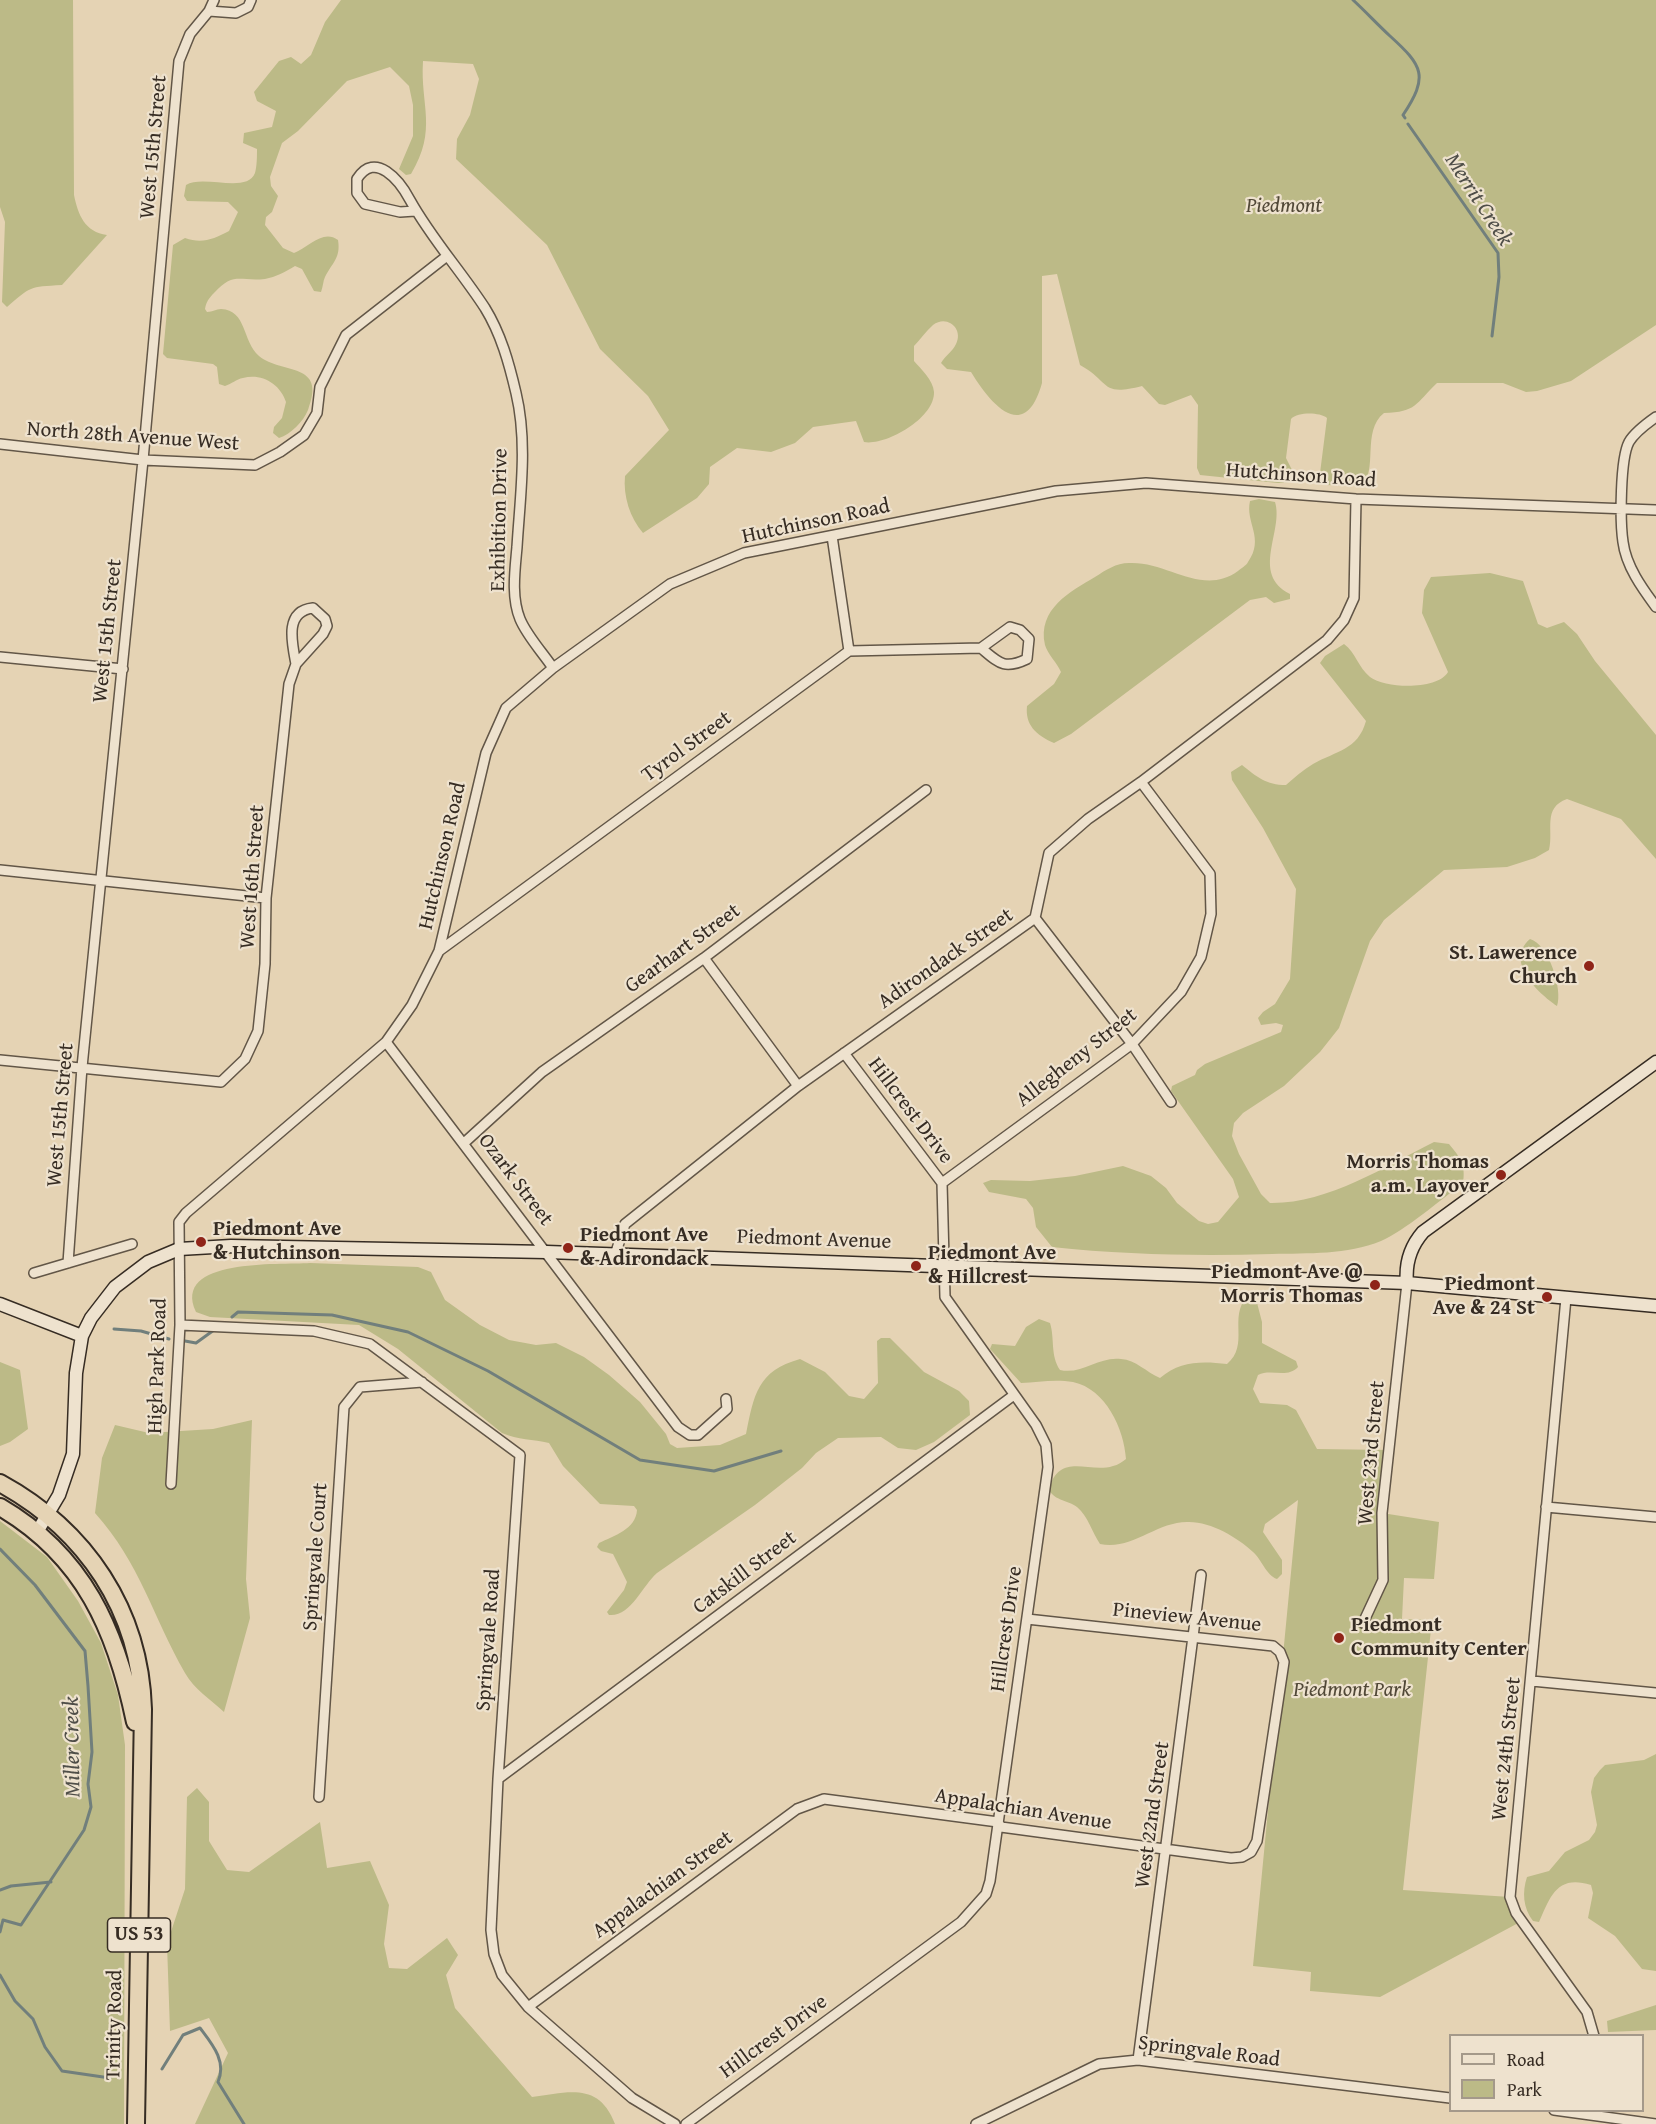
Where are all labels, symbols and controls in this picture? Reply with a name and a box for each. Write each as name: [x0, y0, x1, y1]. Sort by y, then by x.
street label: West 15th Street: [135, 74, 173, 220]
water label: Merrit Creek: [1438, 149, 1518, 251]
park label: Piedmont: [1246, 194, 1322, 220]
street label: North 28th Avenue West: [26, 417, 240, 457]
street label: Exhibition Drive: [486, 448, 514, 592]
street label: Hutchinson Road: [1225, 458, 1377, 494]
street label: Hutchinson Road: [740, 494, 892, 550]
street label: West 15th Street: [88, 558, 128, 704]
street label: Tyrol Street: [637, 706, 737, 788]
street label: Hutchinson Road: [414, 780, 472, 932]
street label: West 16th Street: [235, 804, 271, 950]
street label: Gearhart Street: [620, 899, 746, 999]
street label: Adirondack Street: [874, 903, 1018, 1015]
place label: St. Lawerence Church: [1449, 941, 1577, 991]
marker: St. Lawerence Church: [1582, 959, 1596, 973]
street label: Allegheny Street: [1012, 1003, 1142, 1113]
street label: West 15th Street: [42, 1042, 80, 1188]
street label: Hillcrest Drive: [862, 1053, 958, 1169]
street label: Ozark Street: [472, 1129, 558, 1231]
place label: Morris Thomas a.m. Layover: [1347, 1150, 1489, 1200]
marker: Morris Thomas a.m. Layover: [1494, 1168, 1508, 1182]
place label: Piedmont Ave & Hutchinson: [213, 1217, 341, 1267]
place label: Piedmont Ave & Adirondack: [580, 1223, 708, 1273]
street label: Piedmont Avenue: [736, 1225, 892, 1255]
marker: Piedmont Ave & Hutchinson: [194, 1235, 208, 1249]
marker: Piedmont Ave & Adirondack: [561, 1241, 575, 1255]
place label: Piedmont Ave & Hillcrest: [928, 1241, 1056, 1291]
marker: Piedmont Ave & Hillcrest: [909, 1259, 923, 1273]
place label: Piedmont Ave @ Morris Thomas: [1211, 1260, 1363, 1310]
place label: Piedmont Ave & 24 St: [1433, 1272, 1535, 1322]
marker: Piedmont Ave @ Morris Thomas: [1368, 1278, 1382, 1292]
marker: Piedmont Ave & 24 St: [1540, 1290, 1554, 1304]
street label: High Park Road: [143, 1298, 173, 1434]
street label: West 23rd Street: [1353, 1380, 1391, 1526]
street label: Springvale Court: [298, 1482, 334, 1632]
street label: Catskill Street: [688, 1526, 802, 1620]
street label: Hillcrest Drive: [986, 1565, 1028, 1693]
street label: Springvale Road: [471, 1568, 507, 1712]
street label: Pineview Avenue: [1112, 1598, 1262, 1638]
place label: Piedmont Community Center: [1351, 1613, 1527, 1663]
marker: Piedmont Community Center: [1332, 1631, 1346, 1645]
street label: West 24th Street: [1487, 1676, 1527, 1822]
park label: Piedmont Park: [1293, 1678, 1411, 1704]
water label: Miller Creek: [59, 1696, 87, 1798]
street label: West 22nd Street: [1130, 1740, 1176, 1890]
street label: Appalachian Avenue: [933, 1784, 1113, 1836]
street label: Appalachian Street: [588, 1826, 738, 1944]
road number: US 53: [108, 1918, 170, 1952]
street label: Trinity Road: [101, 1970, 129, 2080]
street label: Hillcrest Drive: [715, 1990, 833, 2084]
street label: Springvale Road: [1137, 2031, 1281, 2073]
legend: [1449, 2034, 1644, 2112]
text: Road: [1507, 2046, 1545, 2073]
text: Park: [1507, 2076, 1542, 2103]

